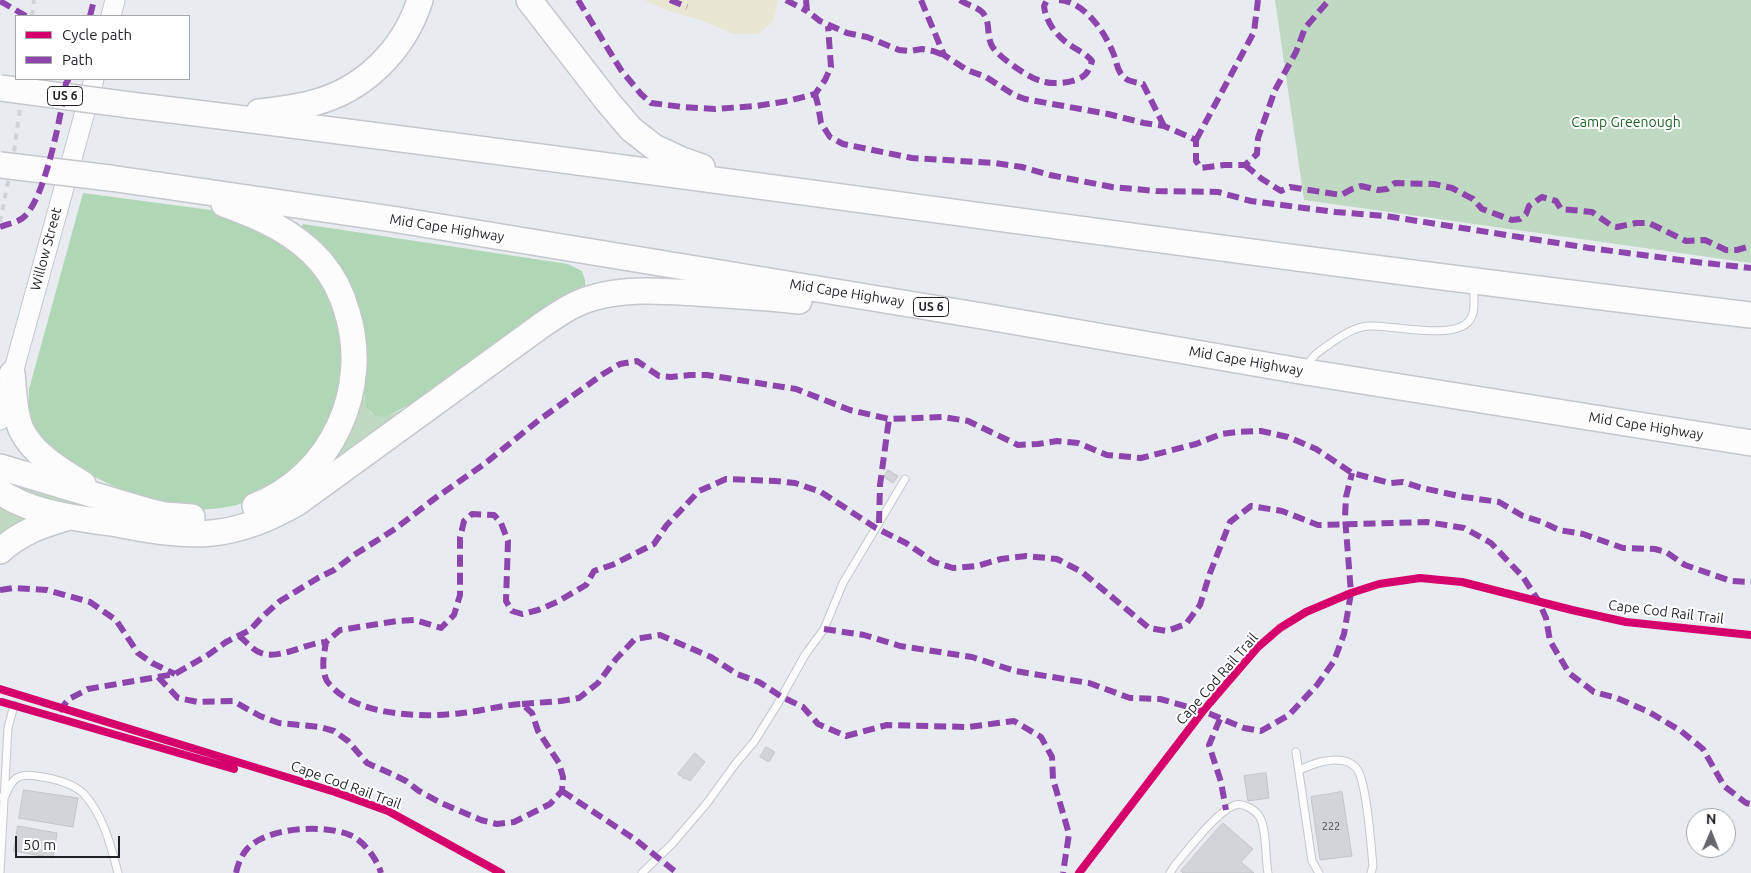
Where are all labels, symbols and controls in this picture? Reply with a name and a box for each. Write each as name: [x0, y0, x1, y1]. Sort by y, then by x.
legend: [15, 15, 190, 80]
text: Cycle path: [62, 26, 132, 43]
text: Path: [62, 51, 93, 68]
road number: US 6: [48, 86, 82, 105]
park label: Camp Greenough: [1571, 114, 1681, 130]
street label: Willow Street: [27, 206, 65, 292]
street label: Mid Cape Highway: [388, 211, 506, 245]
street label: Mid Cape Highway: [788, 276, 906, 310]
road number: US 6: [914, 298, 948, 316]
street label: Mid Cape Highway: [1187, 343, 1305, 379]
street label: Mid Cape Highway: [1587, 409, 1705, 443]
street label: Cape Cod Rail Trail: [1607, 597, 1725, 627]
street label: Cape Cod Rail Trail: [1173, 630, 1261, 728]
street label: Cape Cod Rail Trail: [289, 757, 403, 813]
north arrow: [1686, 808, 1736, 858]
text: N: [1706, 811, 1717, 827]
house number: 222: [1322, 819, 1340, 833]
scale bar: [18, 826, 122, 858]
text: 50 m: [23, 836, 56, 853]

